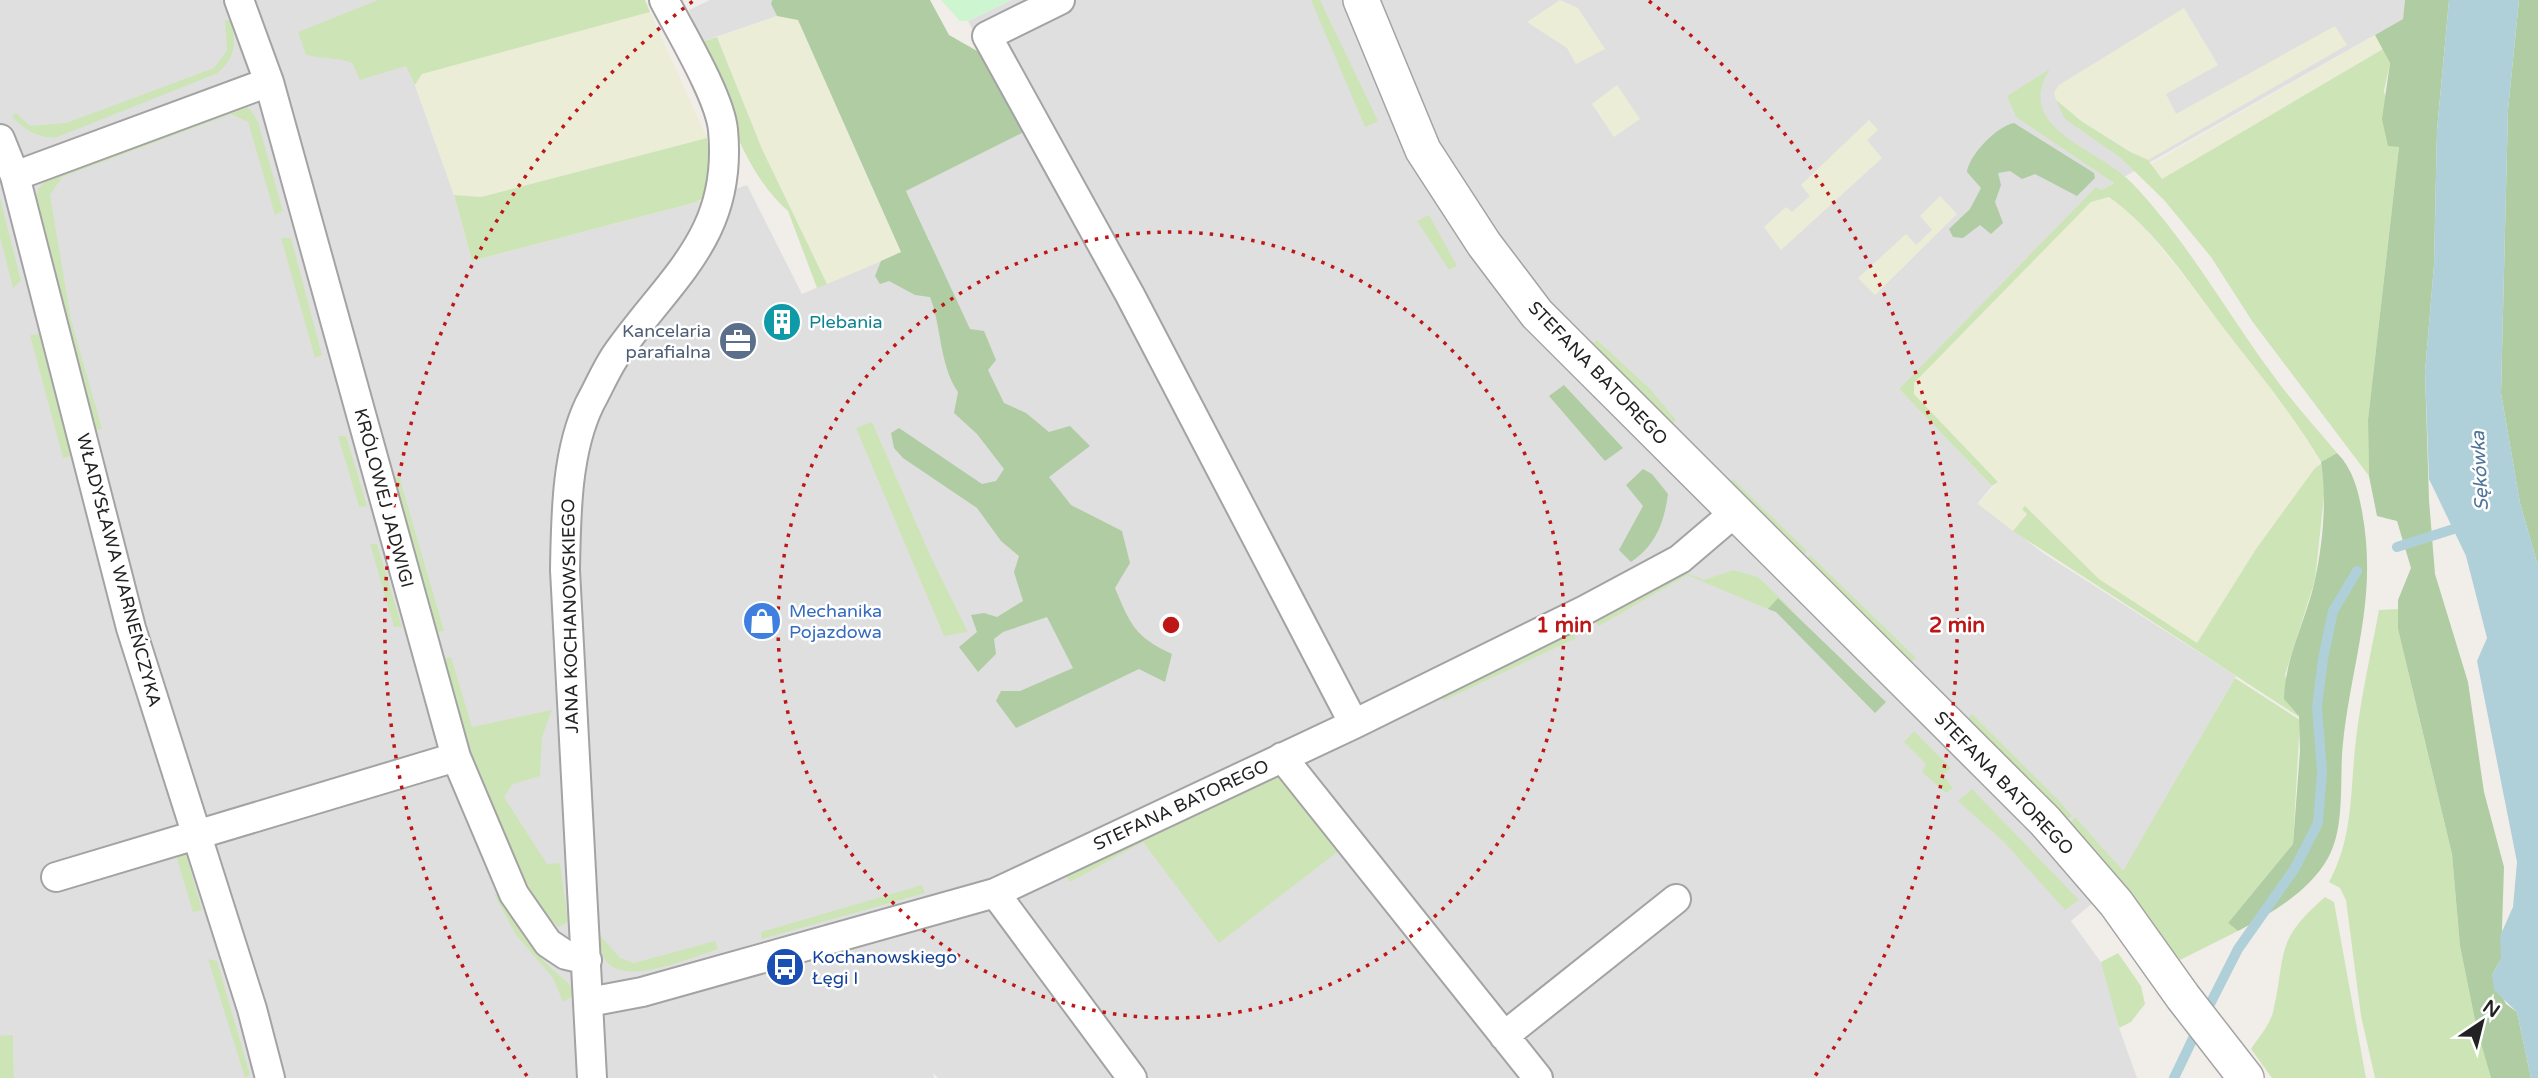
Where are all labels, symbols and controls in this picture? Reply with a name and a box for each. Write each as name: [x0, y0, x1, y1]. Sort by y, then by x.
street label: STEFANA BATOREGO: [1524, 297, 1672, 449]
building icon: Plebania: [761, 301, 803, 343]
place label: Plebania: [809, 311, 883, 333]
place label: Kancelaria parafialna: [622, 320, 711, 363]
office icon: Kancelaria parafialna: [717, 320, 759, 362]
street label: KRÓLOWEJ JADWIGI: [349, 406, 419, 590]
water label: Sękówka: [2467, 429, 2493, 511]
street label: WŁADYSŁAWA WARNEŃCZYKA: [72, 431, 166, 709]
street label: JANA KOCHANOWSKIEGO: [557, 498, 583, 734]
shop icon: Mechanika Pojazdowa: [741, 600, 783, 642]
place label: Mechanika Pojazdowa: [789, 600, 882, 643]
centre of rings: [1159, 613, 1183, 637]
text: 1 min: [1536, 613, 1592, 638]
text: 2 min: [1929, 613, 1985, 638]
street label: STEFANA BATOREGO: [1930, 707, 2078, 859]
street label: STEFANA BATOREGO: [1090, 755, 1272, 855]
bus stop icon: Kochanowskiego Łęgi I: [764, 946, 806, 988]
place label: Kochanowskiego Łęgi I: [812, 946, 957, 989]
north arrow: [2447, 987, 2517, 1057]
text: N: [2479, 996, 2504, 1022]

